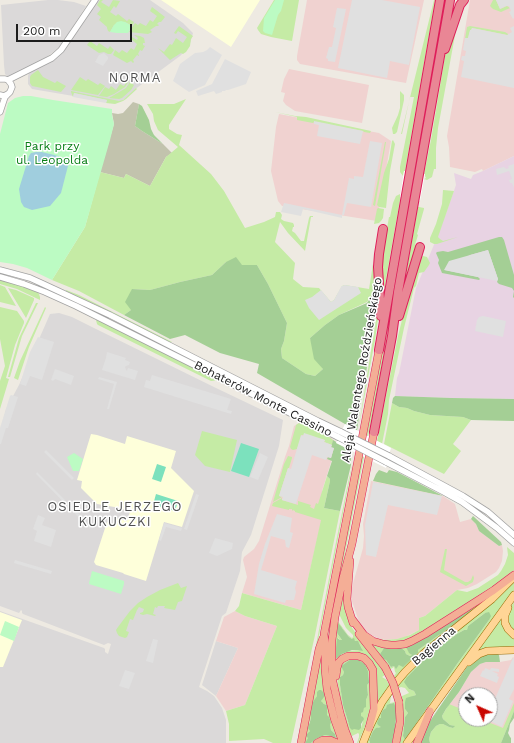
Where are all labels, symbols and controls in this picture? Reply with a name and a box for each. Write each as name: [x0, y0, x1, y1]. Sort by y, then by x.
scale bar: [18, 16, 134, 42]
text: 200 m: [23, 24, 60, 38]
district label: NORMA: [109, 70, 161, 86]
park label: Park przy ul. Leopolda: [16, 139, 88, 167]
street label: Aleja Walentego Roździeńskiego: [339, 276, 385, 464]
street label: Bohaterów Monte Cassino: [192, 358, 334, 440]
district label: OSIEDLE JERZEGO KUKUCZKI: [48, 499, 182, 530]
street label: Bagienna: [409, 624, 459, 668]
north arrow: [458, 687, 498, 727]
text: N: [462, 691, 477, 706]

